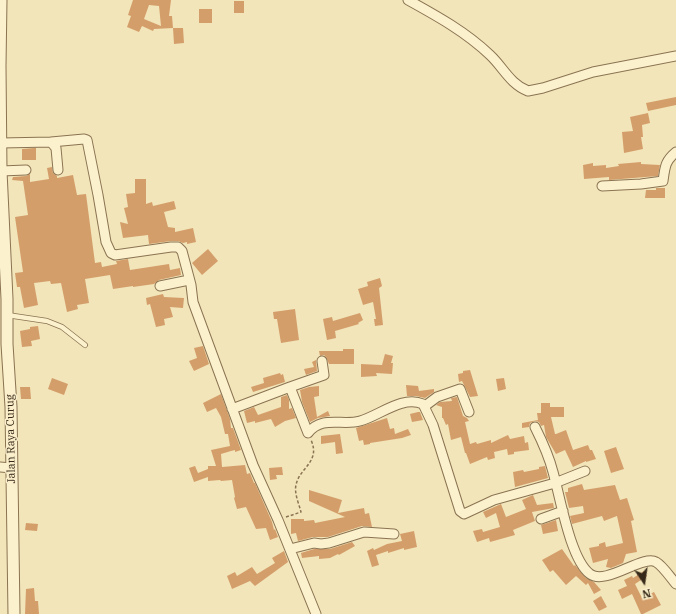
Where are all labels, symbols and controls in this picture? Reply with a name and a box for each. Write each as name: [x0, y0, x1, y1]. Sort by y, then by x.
street label: Jalan Raya Curug: [4, 394, 18, 484]
north arrow: [624, 562, 664, 602]
text: N: [641, 586, 653, 601]

